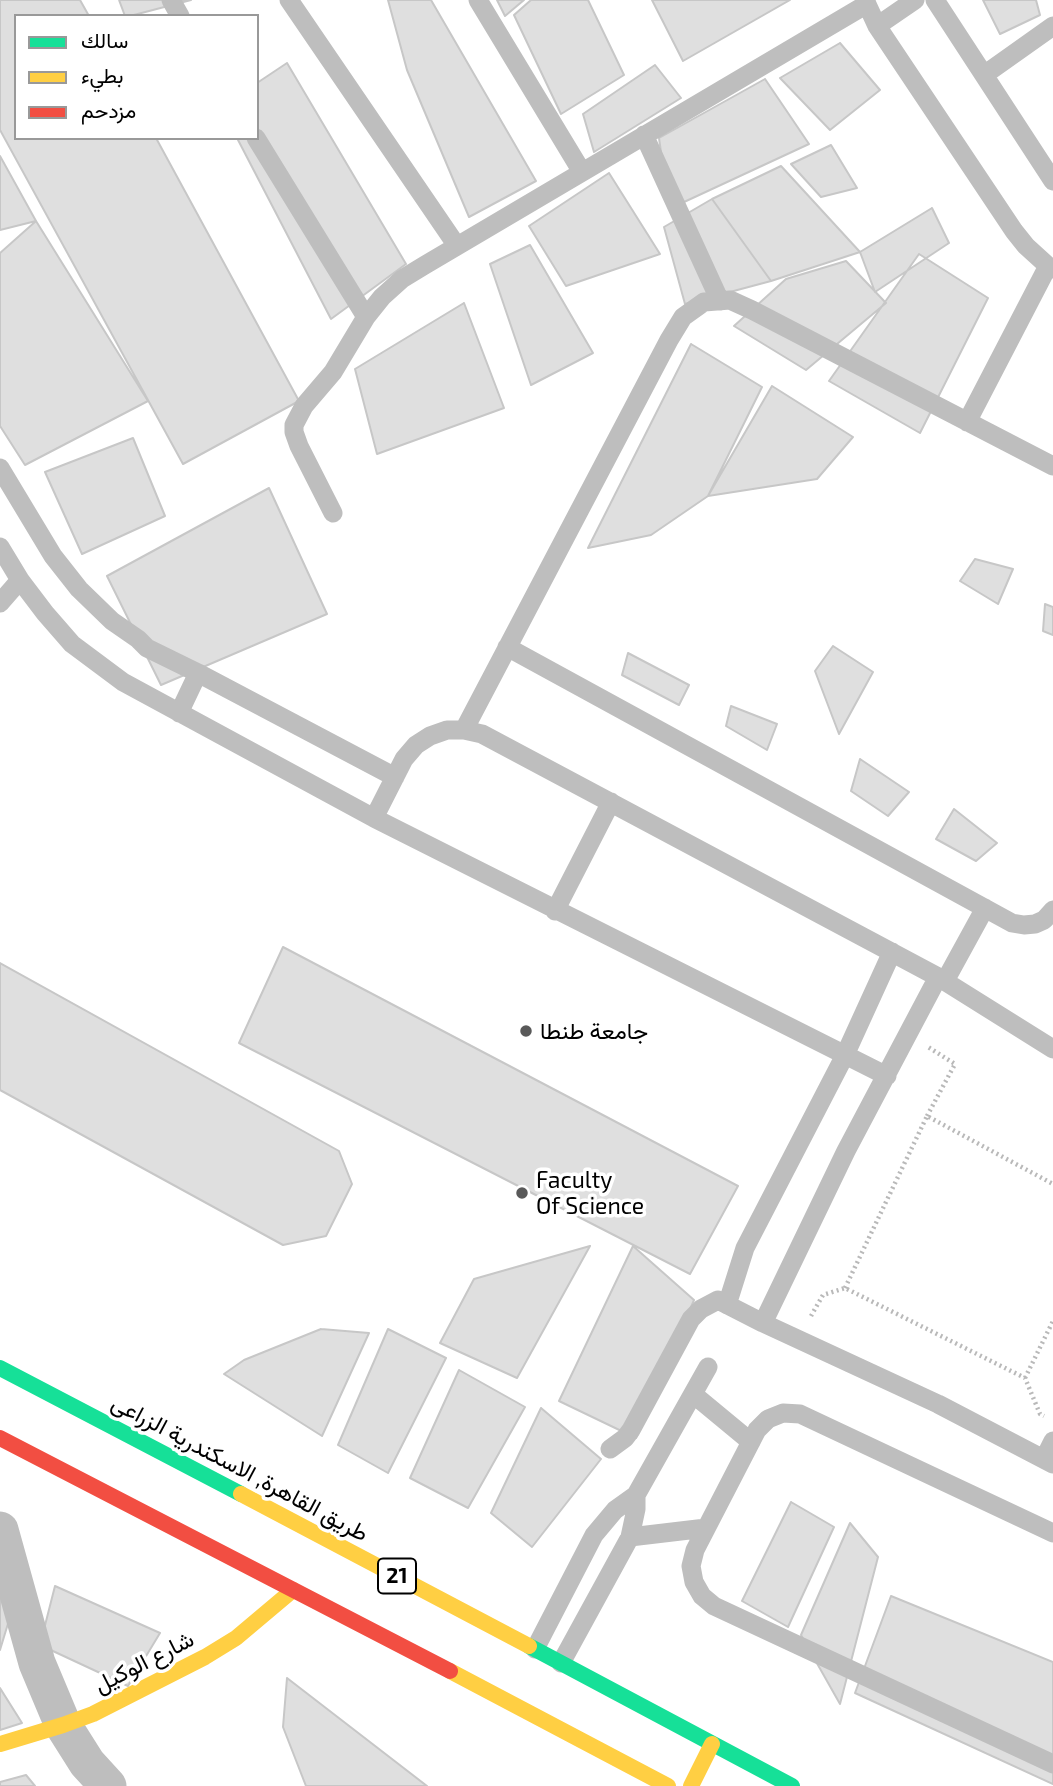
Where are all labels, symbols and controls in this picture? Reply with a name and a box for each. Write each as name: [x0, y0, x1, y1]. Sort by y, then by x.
legend: [14, 14, 259, 140]
text: سالك: [81, 27, 128, 52]
text: بطيء: [81, 62, 124, 87]
text: مزدحم: [81, 97, 136, 122]
place label: جامعة طنطا: [540, 1017, 648, 1045]
marker: جامعة طنطا: [518, 1023, 534, 1039]
place label: Faculty Of Science: [536, 1166, 644, 1220]
marker: Faculty Of Science: [514, 1185, 530, 1201]
street label: طريق القاهرة, الاسكندرية الزراعى: [107, 1388, 373, 1548]
road number: 21: [378, 1558, 416, 1594]
street label: شارع الوكيل: [89, 1625, 199, 1699]

